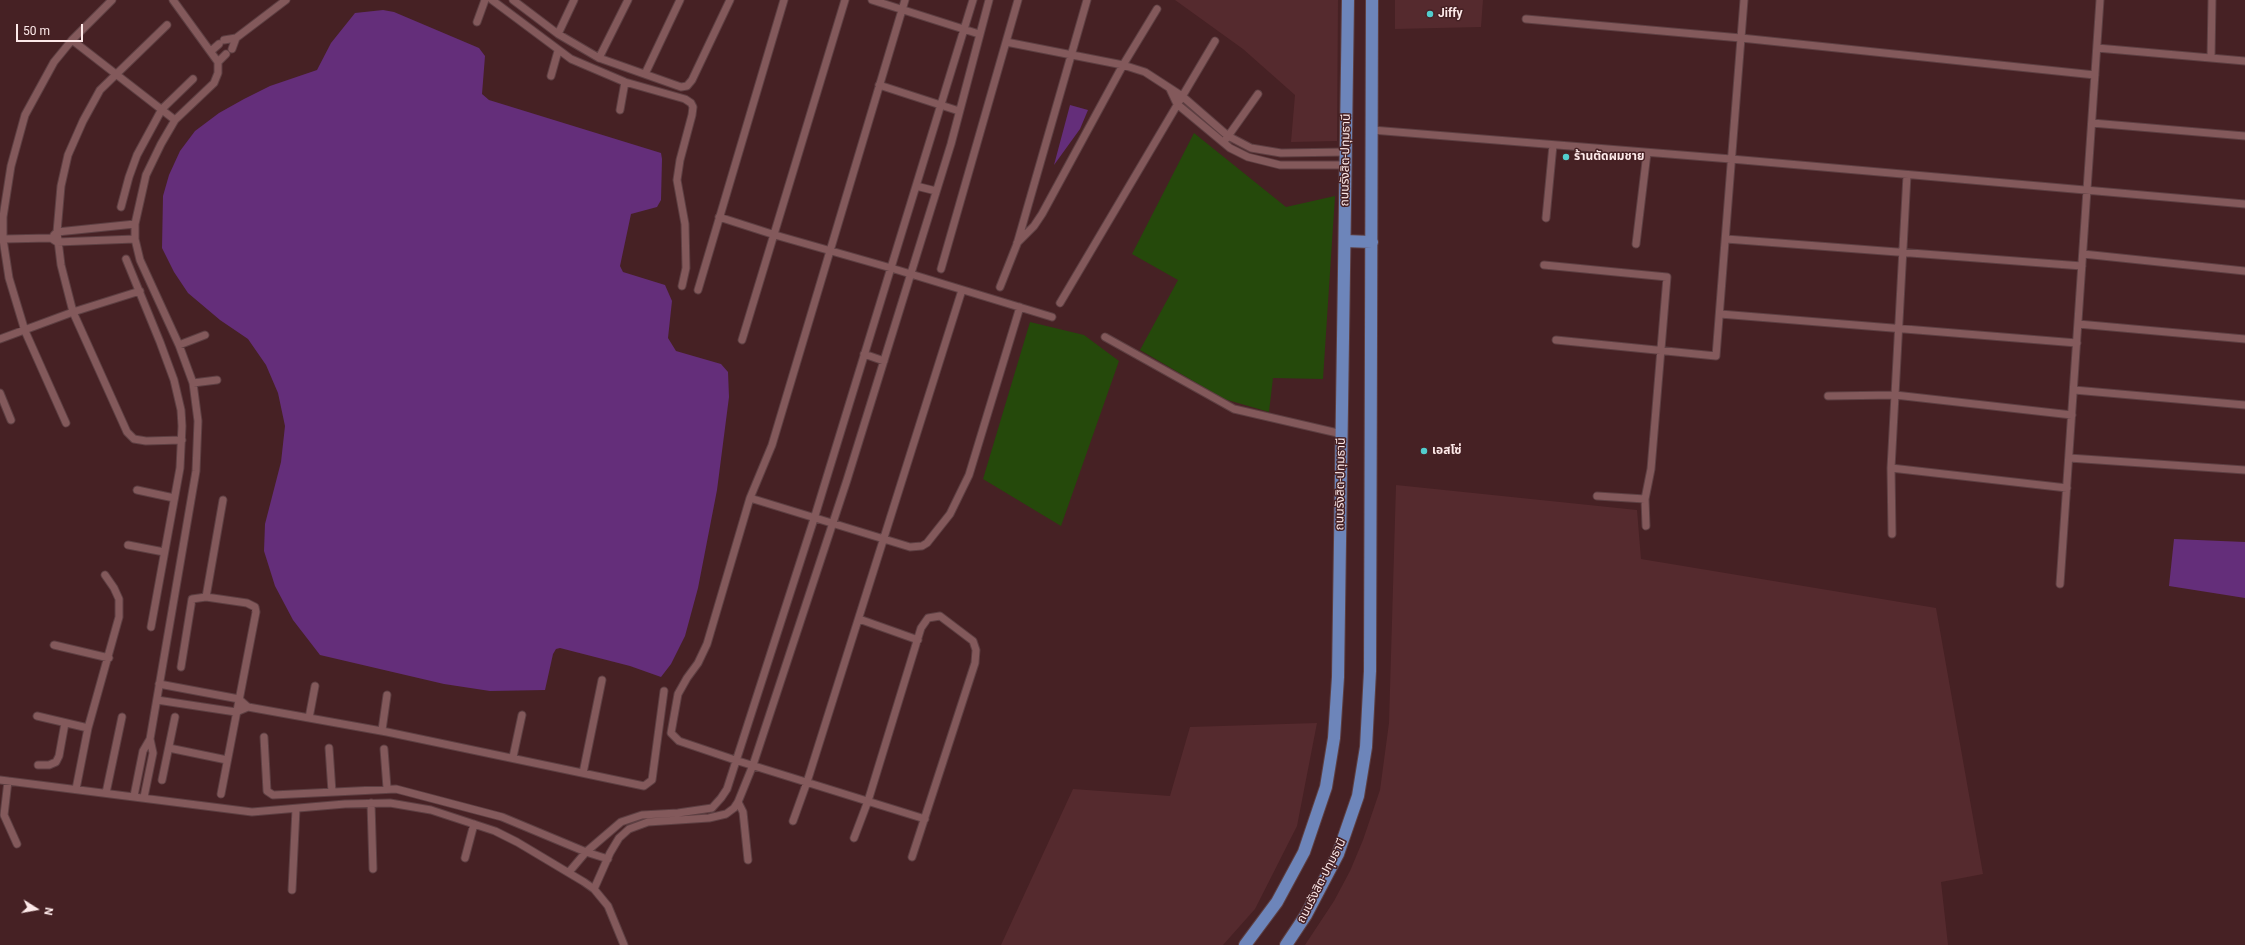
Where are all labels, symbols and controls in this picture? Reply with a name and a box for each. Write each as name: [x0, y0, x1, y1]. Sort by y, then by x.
place label: Jiffy: [1438, 7, 1463, 21]
marker: Jiffy: [1425, 9, 1435, 19]
scale bar: [18, 16, 85, 42]
text: 50 m: [23, 24, 50, 38]
street label: ถนนรังสิต-ปทุมธานี: [1338, 114, 1354, 206]
place label: ร้านตัดผมชาย: [1574, 150, 1644, 164]
marker: ร้านตัดผมชาย: [1561, 152, 1571, 162]
street label: ถนนรังสิต-ปทุมธานี: [1333, 438, 1349, 530]
place label: เอสโซ่: [1432, 444, 1461, 458]
marker: เอสโซ่: [1419, 446, 1429, 456]
street label: ถนนรังสิต-ปทุมธานี: [1295, 836, 1349, 926]
north arrow: [16, 889, 56, 929]
text: N: [41, 906, 55, 916]

